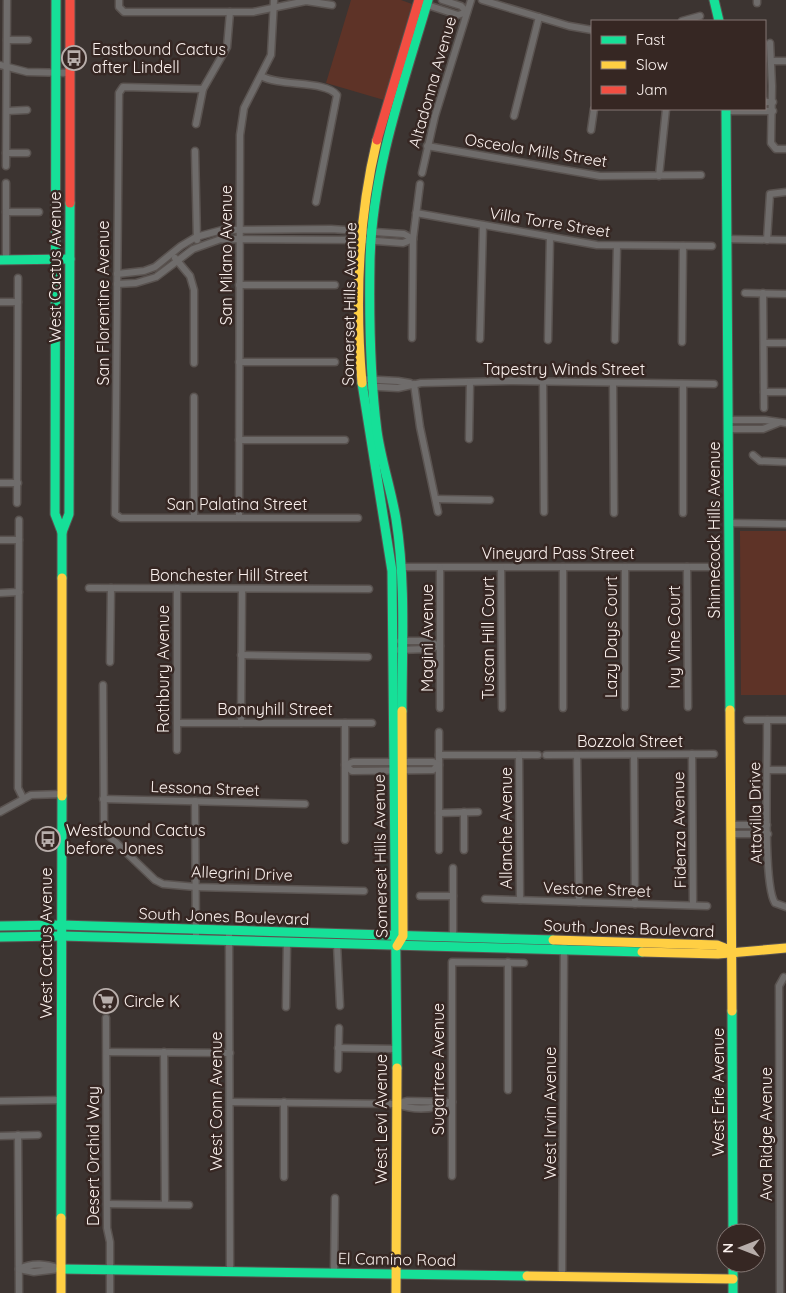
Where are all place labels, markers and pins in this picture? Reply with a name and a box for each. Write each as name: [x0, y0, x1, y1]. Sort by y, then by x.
place label: Eastbound Cactus after Lindell: [92, 39, 226, 77]
bus stop icon: Eastbound Cactus after Lindell: [61, 45, 87, 71]
place label: Westbound Cactus before Jones: [66, 820, 205, 858]
bus stop icon: Westbound Cactus before Jones: [35, 826, 61, 852]
supermarket icon: Circle K: [93, 988, 119, 1014]
place label: Circle K: [124, 991, 180, 1011]

